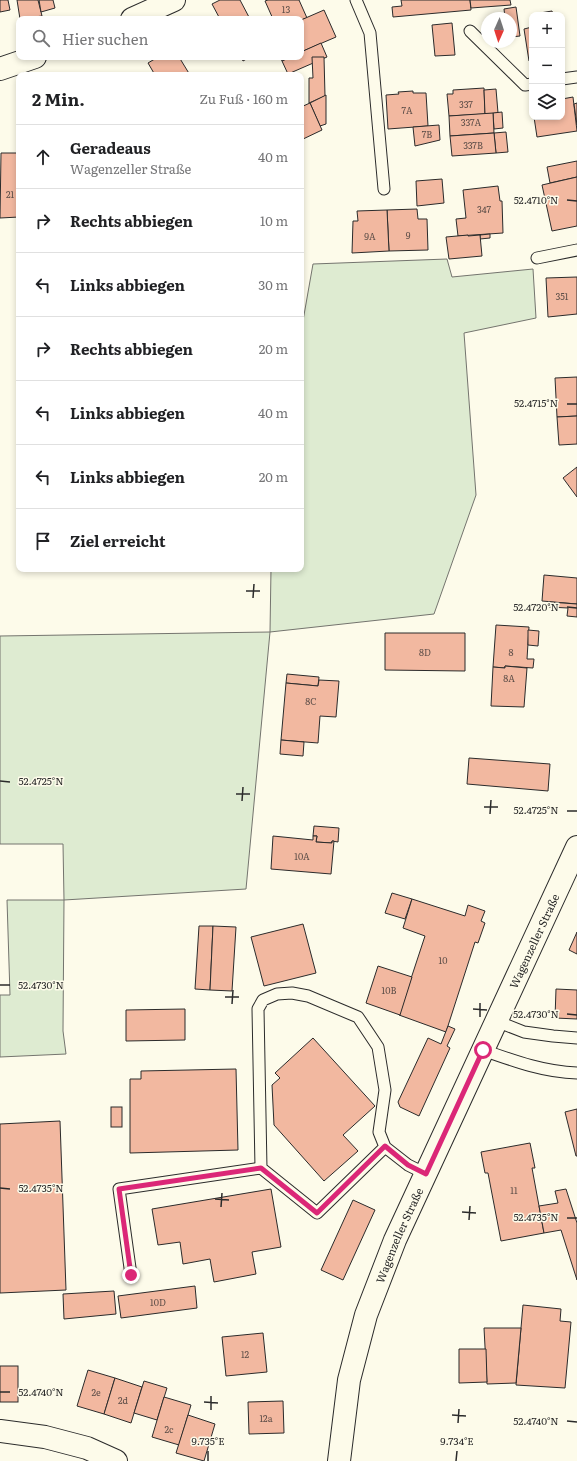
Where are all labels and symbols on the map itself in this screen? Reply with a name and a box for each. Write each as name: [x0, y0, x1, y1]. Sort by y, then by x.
house number: 13: [282, 2, 290, 16]
north arrow: [481, 12, 517, 48]
house number: 337: [459, 97, 473, 111]
house number: 7A: [401, 103, 413, 117]
house number: 337A: [461, 115, 482, 129]
house number: 7B: [422, 127, 432, 141]
house number: 337B: [463, 138, 483, 152]
house number: 21: [6, 187, 14, 201]
text: 52.4710°N: [514, 192, 558, 207]
house number: 347: [477, 202, 491, 216]
house number: 9: [406, 228, 411, 242]
house number: 9A: [364, 229, 376, 243]
house number: 351: [555, 289, 569, 303]
text: 52.4715°N: [514, 395, 558, 410]
text: 52.4720°N: [513, 599, 559, 614]
house number: 8D: [419, 645, 431, 659]
house number: 8: [509, 645, 514, 659]
house number: 8A: [503, 671, 515, 685]
house number: 8C: [305, 694, 317, 708]
text: 52.4725°N: [19, 773, 64, 788]
text: 52.4725°N: [514, 802, 559, 817]
house number: 10A: [294, 849, 310, 863]
street label: Wagenzeller Straße: [505, 890, 563, 991]
house number: 10: [439, 953, 447, 967]
text: 52.4730°N: [18, 977, 64, 992]
house number: 10B: [382, 983, 396, 997]
text: 52.4730°N: [513, 1006, 559, 1021]
route start: [474, 1041, 492, 1059]
text: 52.4735°N: [18, 1180, 64, 1195]
house number: 11: [510, 1183, 518, 1197]
street label: Wagenzeller Straße: [371, 1184, 426, 1285]
text: 52.4735°N: [513, 1209, 559, 1224]
route end: [122, 1266, 140, 1284]
house number: 10D: [150, 1295, 166, 1309]
house number: 12: [241, 1347, 250, 1361]
text: 52.4740°N: [18, 1384, 64, 1399]
house number: 2e: [91, 1385, 101, 1399]
house number: 2d: [118, 1393, 129, 1407]
house number: 12a: [259, 1411, 273, 1425]
text: 52.4740°N: [513, 1413, 559, 1428]
house number: 2c: [164, 1422, 174, 1436]
text: 9.735°E: [191, 1433, 225, 1448]
text: 9.734°E: [440, 1433, 474, 1448]

